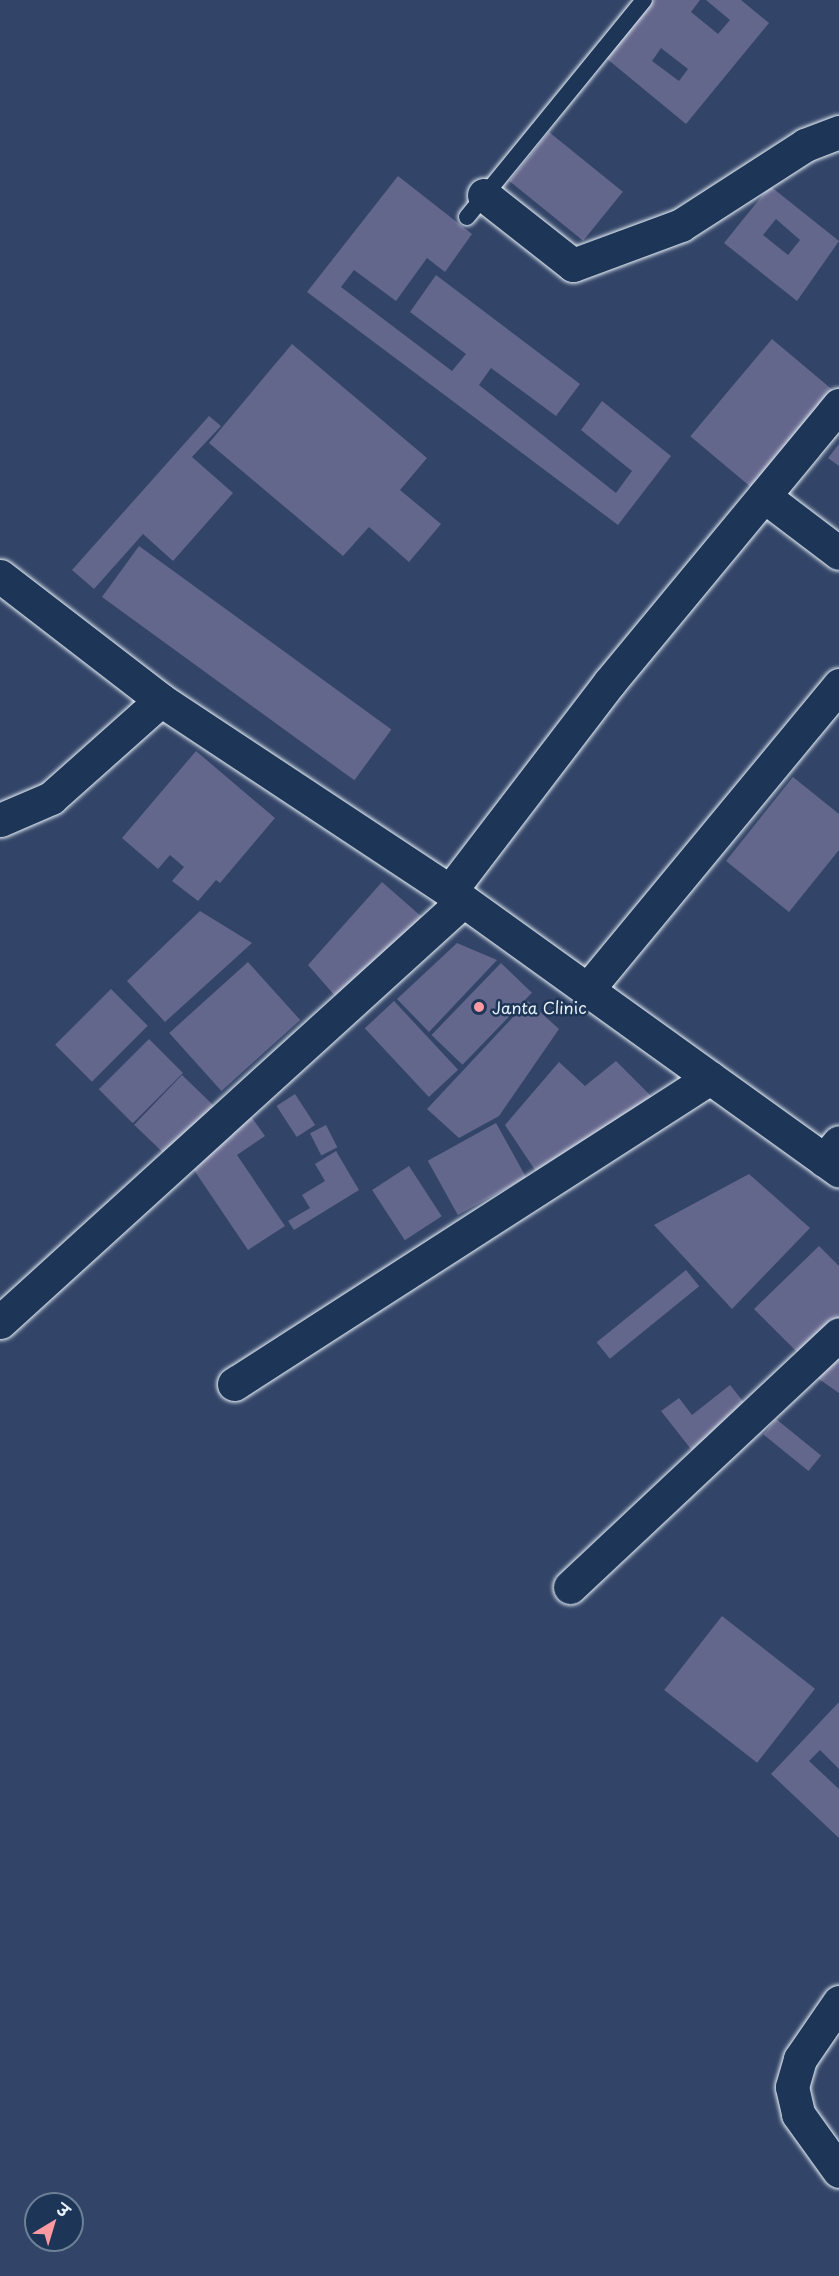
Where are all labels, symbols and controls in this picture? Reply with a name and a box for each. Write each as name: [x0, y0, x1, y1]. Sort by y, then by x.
place label: Janta Clinic: [492, 997, 586, 1017]
marker: Janta Clinic: [470, 998, 488, 1016]
north arrow: [24, 2192, 84, 2252]
text: उ: [52, 2197, 75, 2222]

